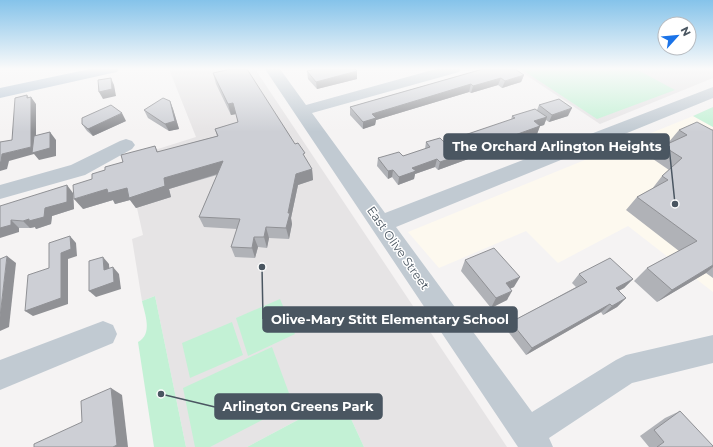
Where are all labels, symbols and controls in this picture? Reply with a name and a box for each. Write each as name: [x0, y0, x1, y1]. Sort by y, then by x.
north arrow: [657, 16, 697, 56]
text: N: [678, 24, 694, 39]
callout: The Orchard Arlington Heights: [444, 134, 669, 159]
text: The Orchard Arlington Heights: [452, 138, 662, 154]
street label: East Olive Street: [364, 203, 433, 292]
callout: Olive-Mary Stitt Elementary School: [263, 307, 517, 332]
text: Olive-Mary Stitt Elementary School: [271, 311, 509, 327]
callout: Arlington Greens Park: [215, 394, 382, 419]
text: Arlington Greens Park: [222, 398, 374, 414]

